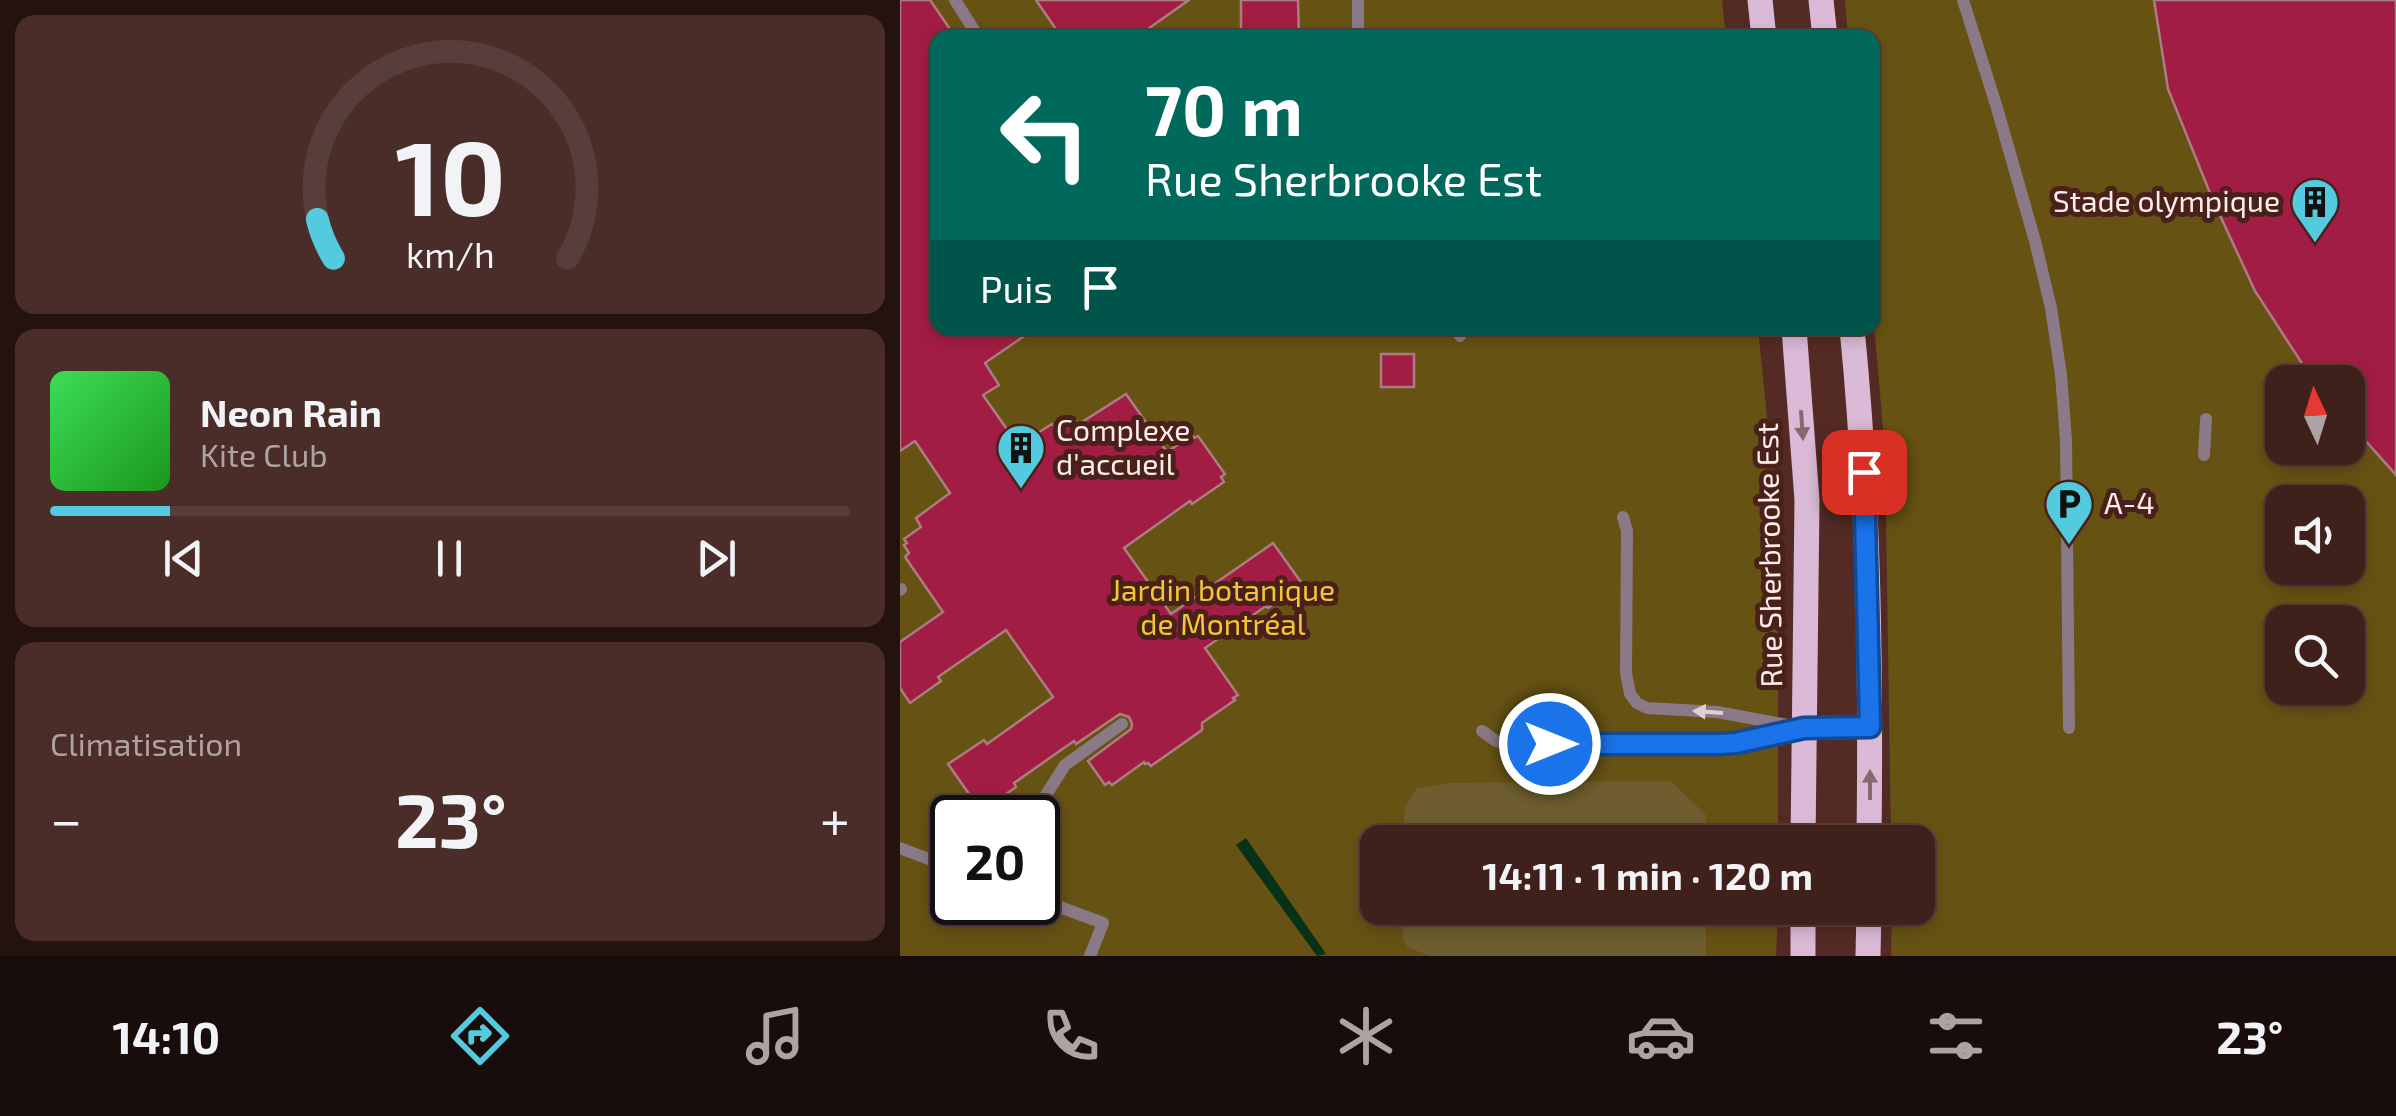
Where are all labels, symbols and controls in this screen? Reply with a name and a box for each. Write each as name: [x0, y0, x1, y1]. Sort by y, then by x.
text: 70 m: [1145, 66, 1303, 150]
icon: left: [980, 70, 1110, 200]
text: 10: [395, 112, 505, 237]
text: Rue Sherbrooke Est: [1145, 151, 1542, 205]
building icon: Stade olympique: [2289, 176, 2341, 244]
place label: Stade olympique: [2053, 182, 2280, 218]
text: km/h: [406, 232, 494, 275]
icon: arrive: [1073, 260, 1128, 315]
text: Puis: [980, 265, 1053, 311]
north arrow: [2265, 365, 2365, 465]
map controls: [2265, 365, 2365, 705]
text: Neon Rain: [200, 389, 382, 435]
one-way arrow: [1794, 409, 1810, 441]
place label: Complexe d'accueil: [1056, 411, 1190, 481]
building icon: Complexe d'accueil: [995, 422, 1047, 490]
street label: Rue Sherbrooke Est: [1748, 422, 1788, 688]
pin: [1822, 430, 1907, 515]
text: Kite Club: [200, 435, 328, 473]
icon: arrive: [1837, 445, 1892, 500]
parking icon: A-4: [2043, 478, 2095, 546]
place label: A-4: [2104, 484, 2155, 520]
button: sound: [2265, 485, 2365, 585]
icon: previous: [156, 531, 211, 586]
icon: pause: [422, 531, 477, 586]
icon: next: [689, 531, 744, 586]
park label: Jardin botanique de Montréal: [1111, 571, 1335, 641]
button: search: [2265, 605, 2365, 705]
position arrow: [1498, 692, 1602, 796]
one-way arrow: [1692, 704, 1724, 720]
text: Climatisation: [50, 724, 242, 762]
one-way arrow: [1862, 768, 1878, 800]
text: 23°: [395, 773, 507, 863]
text: −: [50, 785, 82, 851]
text: +: [820, 785, 850, 851]
speed limit sign: 20: [930, 795, 1060, 925]
text: 14:11 · 1 min · 120 m: [1482, 852, 1813, 898]
icon: directions: [445, 1001, 515, 1071]
icon: music: [740, 1001, 810, 1071]
icon: phone: [1036, 1001, 1106, 1071]
icon: climate: [1331, 1001, 1401, 1071]
icon: car: [1626, 1001, 1696, 1071]
icon: filters: [1921, 1001, 1991, 1071]
text: 14:10: [113, 1009, 220, 1063]
text: 23°: [2216, 1009, 2283, 1063]

